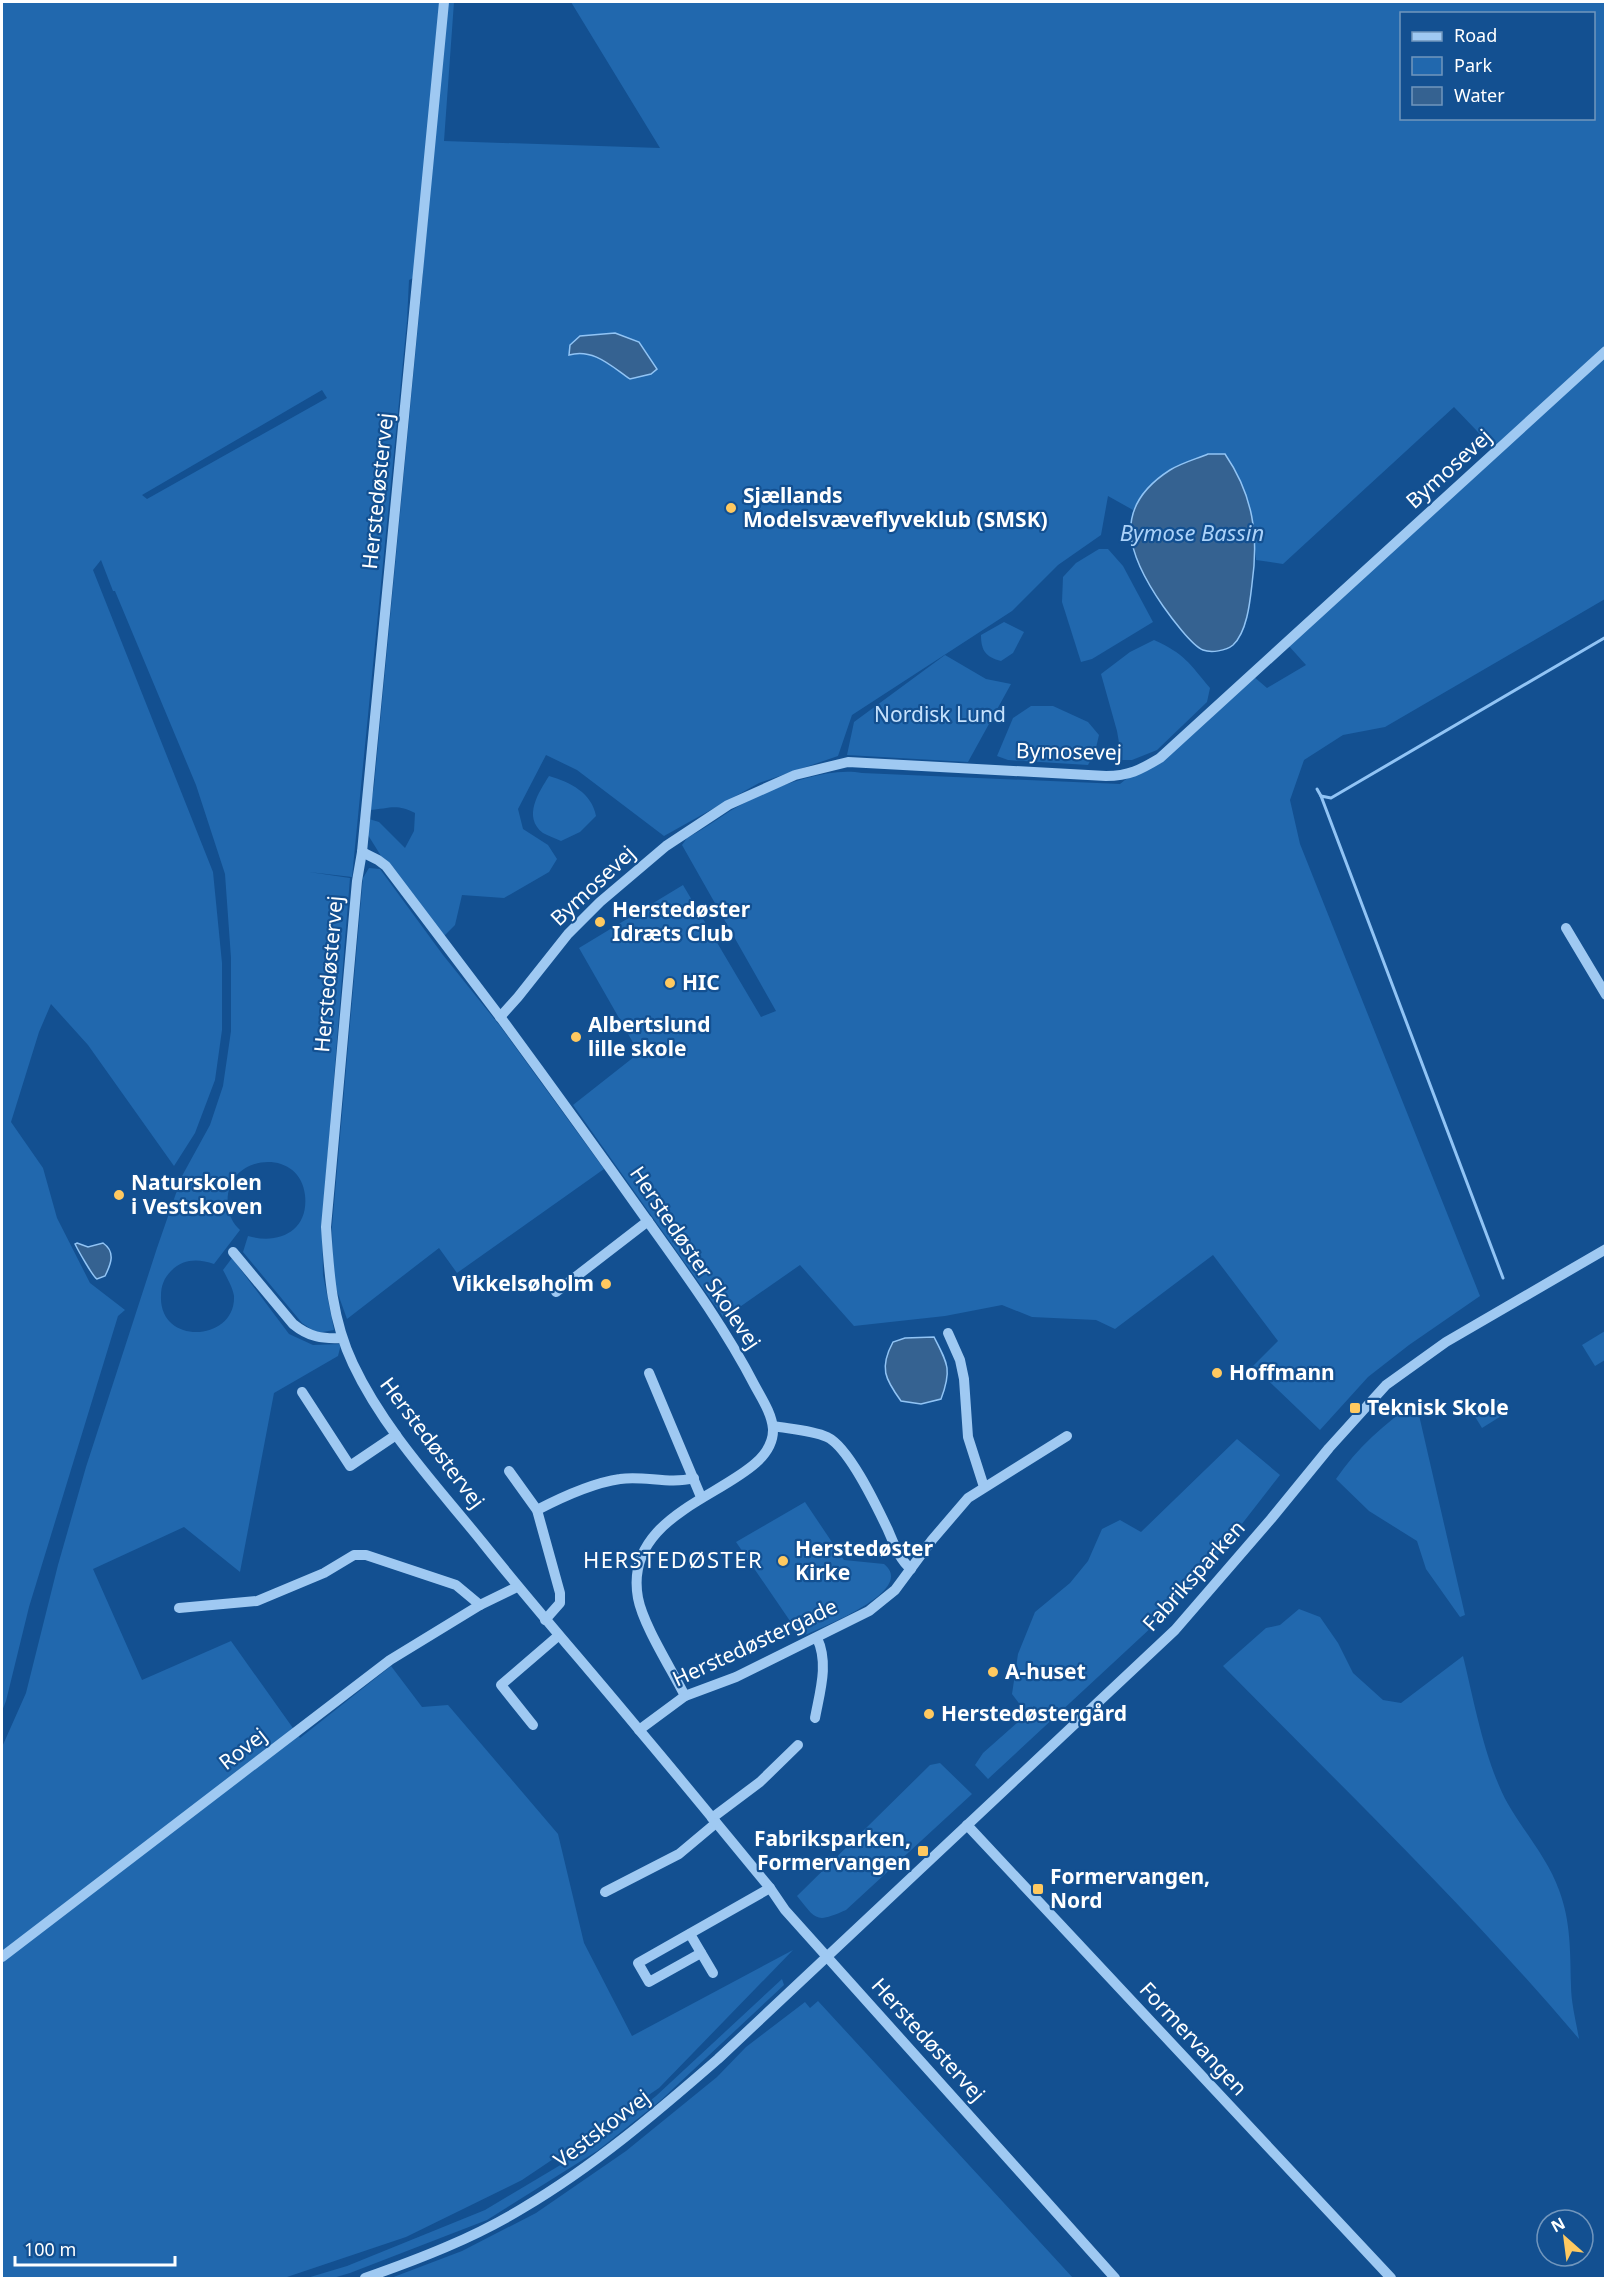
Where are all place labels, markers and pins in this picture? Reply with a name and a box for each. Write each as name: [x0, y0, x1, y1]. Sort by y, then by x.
place label: Sjællands Modelsvæveflyveklub (SMSK): [743, 481, 1048, 533]
marker: Sjællands Modelsvæveflyveklub (SMSK): [724, 501, 738, 515]
place label: Herstedøster Idræts Club: [612, 895, 751, 947]
marker: Herstedøster Idræts Club: [593, 915, 607, 929]
place label: HIC: [682, 968, 720, 996]
marker: HIC: [663, 976, 677, 990]
place label: Albertslund lille skole: [588, 1010, 710, 1062]
marker: Albertslund lille skole: [569, 1030, 583, 1044]
place label: Naturskolen i Vestskoven: [131, 1168, 263, 1220]
marker: Naturskolen i Vestskoven: [112, 1188, 126, 1202]
place label: Vikkelsøholm: [452, 1269, 594, 1297]
marker: Vikkelsøholm: [599, 1277, 613, 1291]
place label: Hoffmann: [1229, 1358, 1335, 1386]
marker: Hoffmann: [1210, 1366, 1224, 1380]
place label: Teknisk Skole: [1367, 1393, 1509, 1421]
marker: Teknisk Skole: [1348, 1401, 1362, 1415]
place label: Herstedøster Kirke: [795, 1534, 934, 1586]
marker: Herstedøster Kirke: [776, 1554, 790, 1568]
place label: A-huset: [1005, 1657, 1086, 1685]
marker: A-huset: [986, 1665, 1000, 1679]
place label: Herstedøstergård: [941, 1699, 1127, 1727]
marker: Herstedøstergård: [922, 1707, 936, 1721]
place label: Fabriksparken, Formervangen: [754, 1824, 911, 1876]
marker: Fabriksparken, Formervangen: [916, 1844, 930, 1858]
place label: Formervangen, Nord: [1050, 1862, 1210, 1914]
marker: Formervangen, Nord: [1031, 1882, 1045, 1896]

